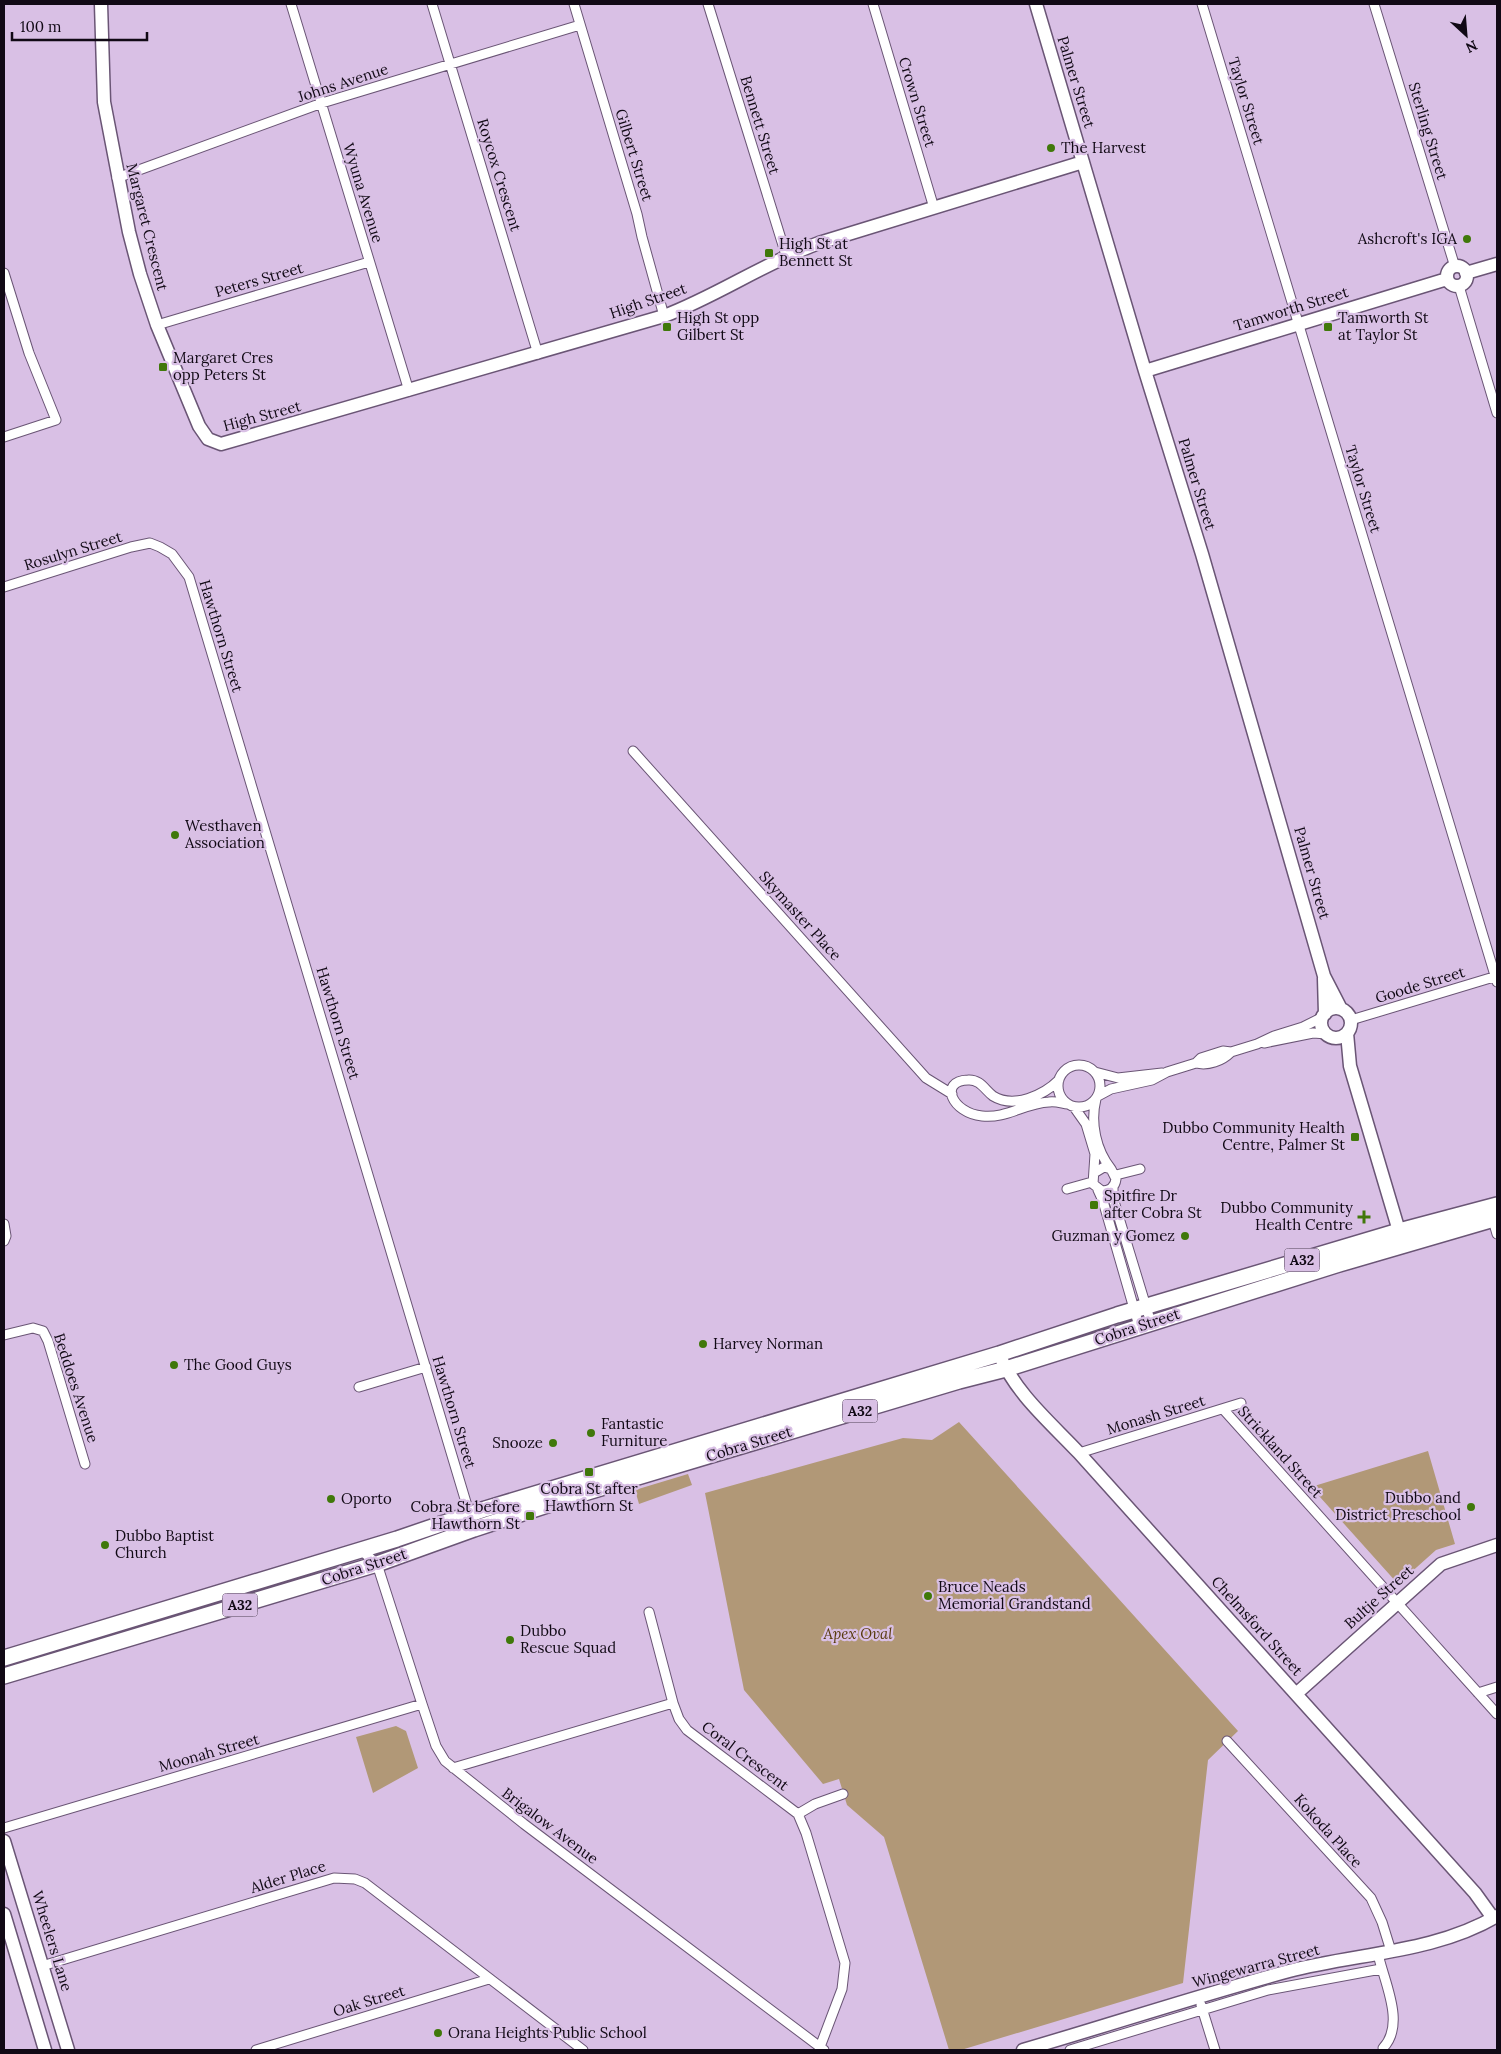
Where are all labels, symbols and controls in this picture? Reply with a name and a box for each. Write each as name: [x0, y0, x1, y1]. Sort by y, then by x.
scale bar: [12, 10, 148, 42]
north arrow: [1441, 10, 1491, 60]
text: 100 m: [20, 17, 61, 36]
street label: Palmer Street: [1053, 34, 1100, 130]
text: N: [1463, 36, 1481, 57]
street label: Crown Street: [895, 55, 940, 149]
street label: Taylor Street: [1224, 55, 1269, 147]
street label: Johns Avenue: [294, 59, 391, 106]
street label: Bennett Street: [736, 73, 785, 177]
street label: Sterling Street: [1405, 80, 1452, 182]
street label: Gilbert Street: [611, 106, 658, 203]
street label: Roycox Crescent: [473, 116, 526, 234]
place label: The Harvest: [1061, 138, 1146, 157]
street label: Wyuna Avenue: [339, 141, 388, 245]
marker: The Harvest: [1045, 142, 1057, 154]
street label: Margaret Crescent: [122, 161, 173, 293]
place label: Ashcroft's IGA: [1357, 229, 1458, 248]
marker: Ashcroft's IGA: [1461, 233, 1473, 245]
place label: High St at Bennett St: [779, 234, 853, 270]
marker: High St at Bennett St: [763, 247, 775, 259]
street label: Peters Street: [213, 258, 305, 301]
street label: High Street: [607, 278, 689, 323]
street label: Tamworth Street: [1231, 282, 1351, 335]
place label: High St opp Gilbert St: [677, 308, 759, 344]
place label: Tamworth St at Taylor St: [1338, 308, 1429, 344]
marker: High St opp Gilbert St: [661, 321, 673, 333]
marker: Tamworth St at Taylor St: [1322, 321, 1334, 333]
place label: Margaret Cres opp Peters St: [173, 348, 273, 384]
marker: Margaret Cres opp Peters St: [157, 361, 169, 373]
street label: High Street: [221, 396, 303, 435]
street label: Palmer Street: [1174, 436, 1221, 532]
street label: Taylor Street: [1341, 443, 1386, 535]
street label: Rosulyn Street: [22, 527, 124, 574]
street label: Hawthorn Street: [195, 577, 248, 695]
place label: Westhaven Association: [184, 816, 265, 852]
street label: Palmer Street: [1290, 824, 1335, 921]
marker: Westhaven Association: [169, 829, 181, 841]
street label: Skymaster Place: [755, 867, 846, 964]
street label: Goode Street: [1373, 962, 1467, 1007]
street label: Hawthorn Street: [312, 964, 365, 1082]
place label: Dubbo Community Health Centre, Palmer St: [1162, 1118, 1345, 1154]
marker: Dubbo Community Health Centre, Palmer St: [1349, 1131, 1361, 1143]
place label: Spitfire Dr after Cobra St: [1104, 1186, 1202, 1222]
place label: Dubbo Community Health Centre: [1220, 1198, 1353, 1234]
marker: Spitfire Dr after Cobra St: [1088, 1199, 1100, 1211]
marker: Dubbo Community Health Centre: [1357, 1210, 1371, 1224]
place label: Guzman y Gomez: [1052, 1226, 1175, 1245]
marker: Guzman y Gomez: [1179, 1230, 1191, 1242]
road number: A32: [1284, 1248, 1320, 1272]
street label: Cobra Street: [1092, 1304, 1182, 1349]
street label: Beddoes Avenue: [50, 1331, 103, 1445]
place label: Harvey Norman: [713, 1334, 823, 1353]
marker: Harvey Norman: [697, 1338, 709, 1350]
street label: Hawthorn Street: [428, 1353, 481, 1471]
place label: The Good Guys: [184, 1355, 292, 1374]
marker: The Good Guys: [168, 1359, 180, 1371]
street label: Monash Street: [1104, 1391, 1207, 1438]
road number: A32: [842, 1400, 878, 1422]
street label: Strickland Street: [1234, 1402, 1327, 1502]
place label: Fantastic Furniture: [601, 1414, 667, 1450]
street label: Cobra Street: [704, 1421, 794, 1466]
marker: Fantastic Furniture: [585, 1427, 597, 1439]
place label: Snooze: [492, 1433, 543, 1452]
marker: Snooze: [547, 1437, 559, 1449]
marker: Cobra St after Hawthorn St: [583, 1466, 595, 1478]
place label: Cobra St after Hawthorn St: [540, 1479, 638, 1515]
place label: Dubbo and District Preschool: [1335, 1488, 1461, 1524]
place label: Oporto: [341, 1489, 392, 1508]
marker: Oporto: [325, 1493, 337, 1505]
place label: Cobra St before Hawthorn St: [411, 1497, 520, 1533]
marker: Dubbo and District Preschool: [1465, 1501, 1477, 1513]
marker: Cobra St before Hawthorn St: [524, 1510, 536, 1522]
place label: Dubbo Baptist Church: [115, 1526, 214, 1562]
marker: Dubbo Baptist Church: [99, 1539, 111, 1551]
street label: Cobra Street: [319, 1544, 409, 1589]
street label: Bultje Street: [1340, 1560, 1417, 1633]
street label: Chelmsford Street: [1208, 1572, 1307, 1680]
place label: Bruce Neads Memorial Grandstand: [938, 1577, 1091, 1613]
marker: Bruce Neads Memorial Grandstand: [922, 1590, 934, 1602]
road number: A32: [222, 1594, 258, 1616]
place label: Dubbo Rescue Squad: [520, 1621, 616, 1657]
park label: Apex Oval: [822, 1624, 893, 1643]
marker: Dubbo Rescue Squad: [504, 1634, 516, 1646]
street label: Coral Crescent: [698, 1717, 793, 1795]
street label: Moonah Street: [156, 1729, 261, 1776]
street label: Brigalow Avenue: [498, 1783, 602, 1868]
street label: Kokoda Place: [1290, 1790, 1367, 1872]
street label: Alder Place: [247, 1856, 328, 1897]
street label: Wheelers Lane: [28, 1888, 77, 1993]
street label: Wingewarra Street: [1190, 1939, 1322, 1992]
street label: Oak Street: [331, 1981, 407, 2020]
place label: Orana Heights Public School: [448, 2023, 647, 2042]
marker: Orana Heights Public School: [432, 2027, 444, 2039]

